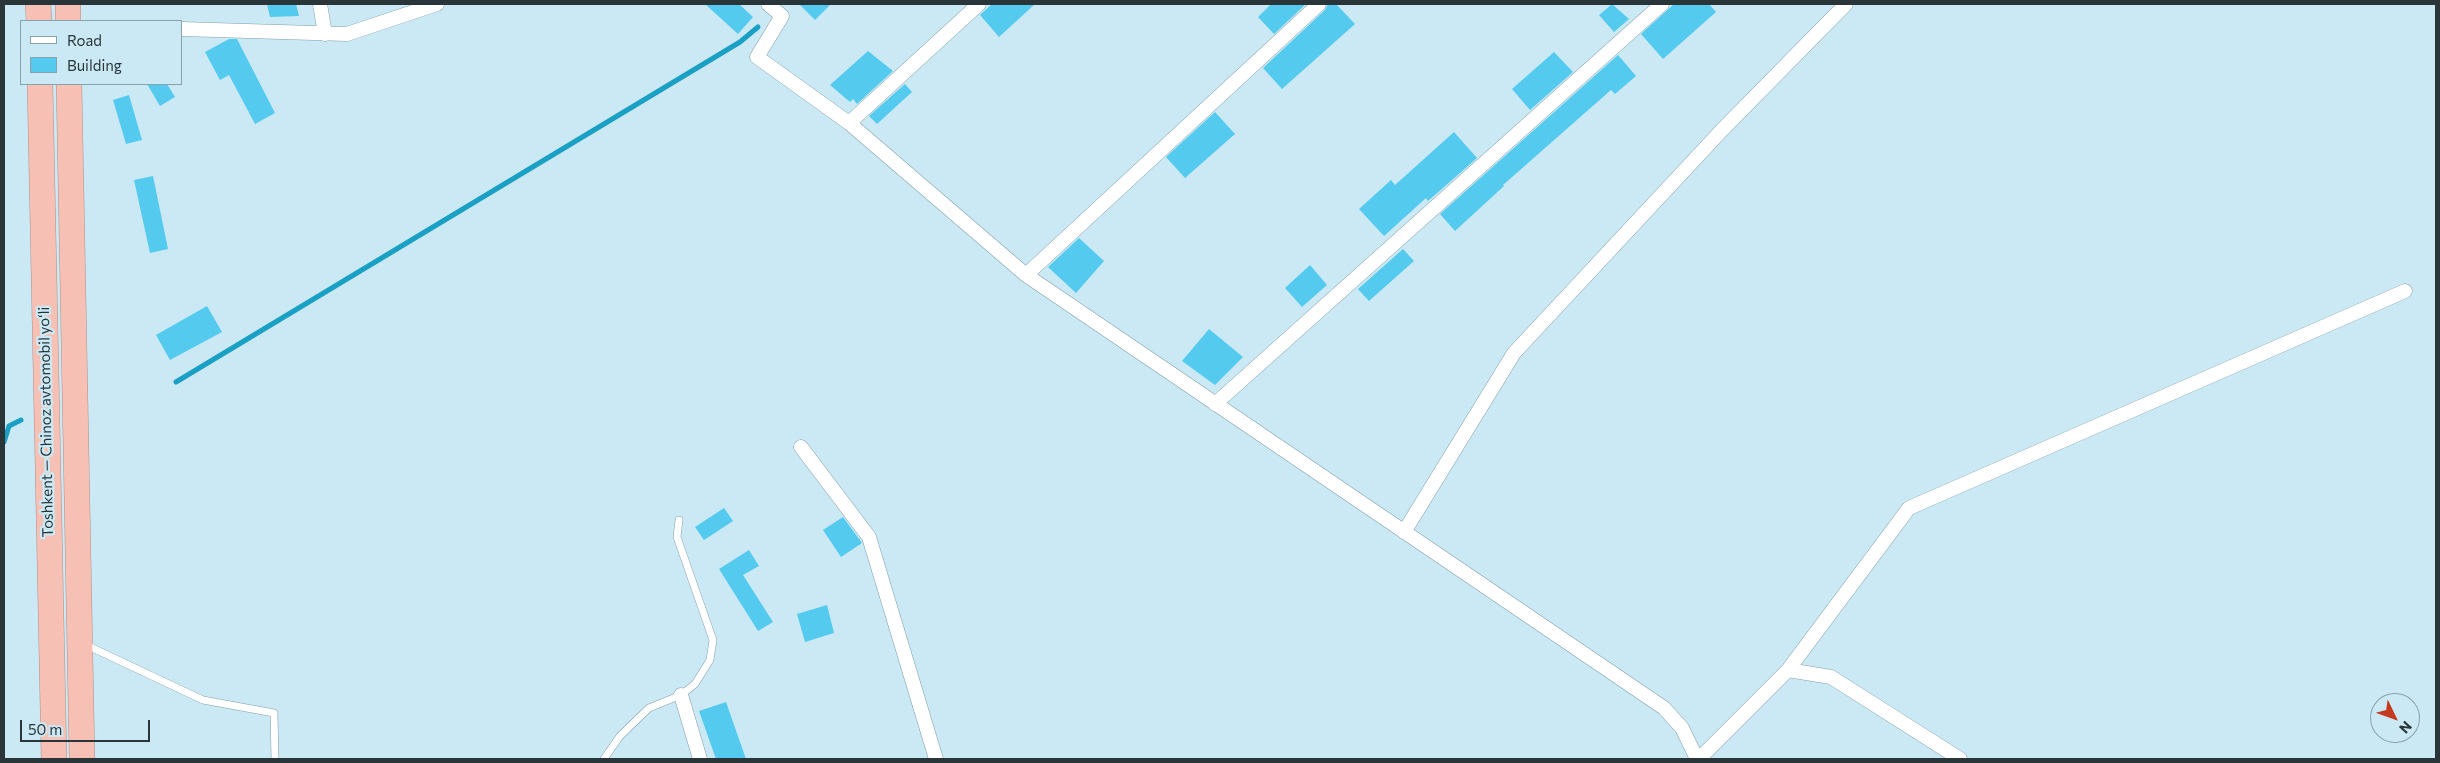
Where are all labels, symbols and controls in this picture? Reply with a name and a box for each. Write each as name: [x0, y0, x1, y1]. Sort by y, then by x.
legend: [20, 20, 182, 85]
text: Road: [67, 31, 102, 49]
text: Building: [67, 56, 122, 74]
street label: Toshkent — Chinoz avtomobil yoʻli: [35, 307, 57, 537]
north arrow: [2370, 693, 2420, 743]
scale bar: [22, 710, 152, 742]
text: N: [2396, 718, 2416, 737]
text: 50 m: [28, 720, 62, 738]

